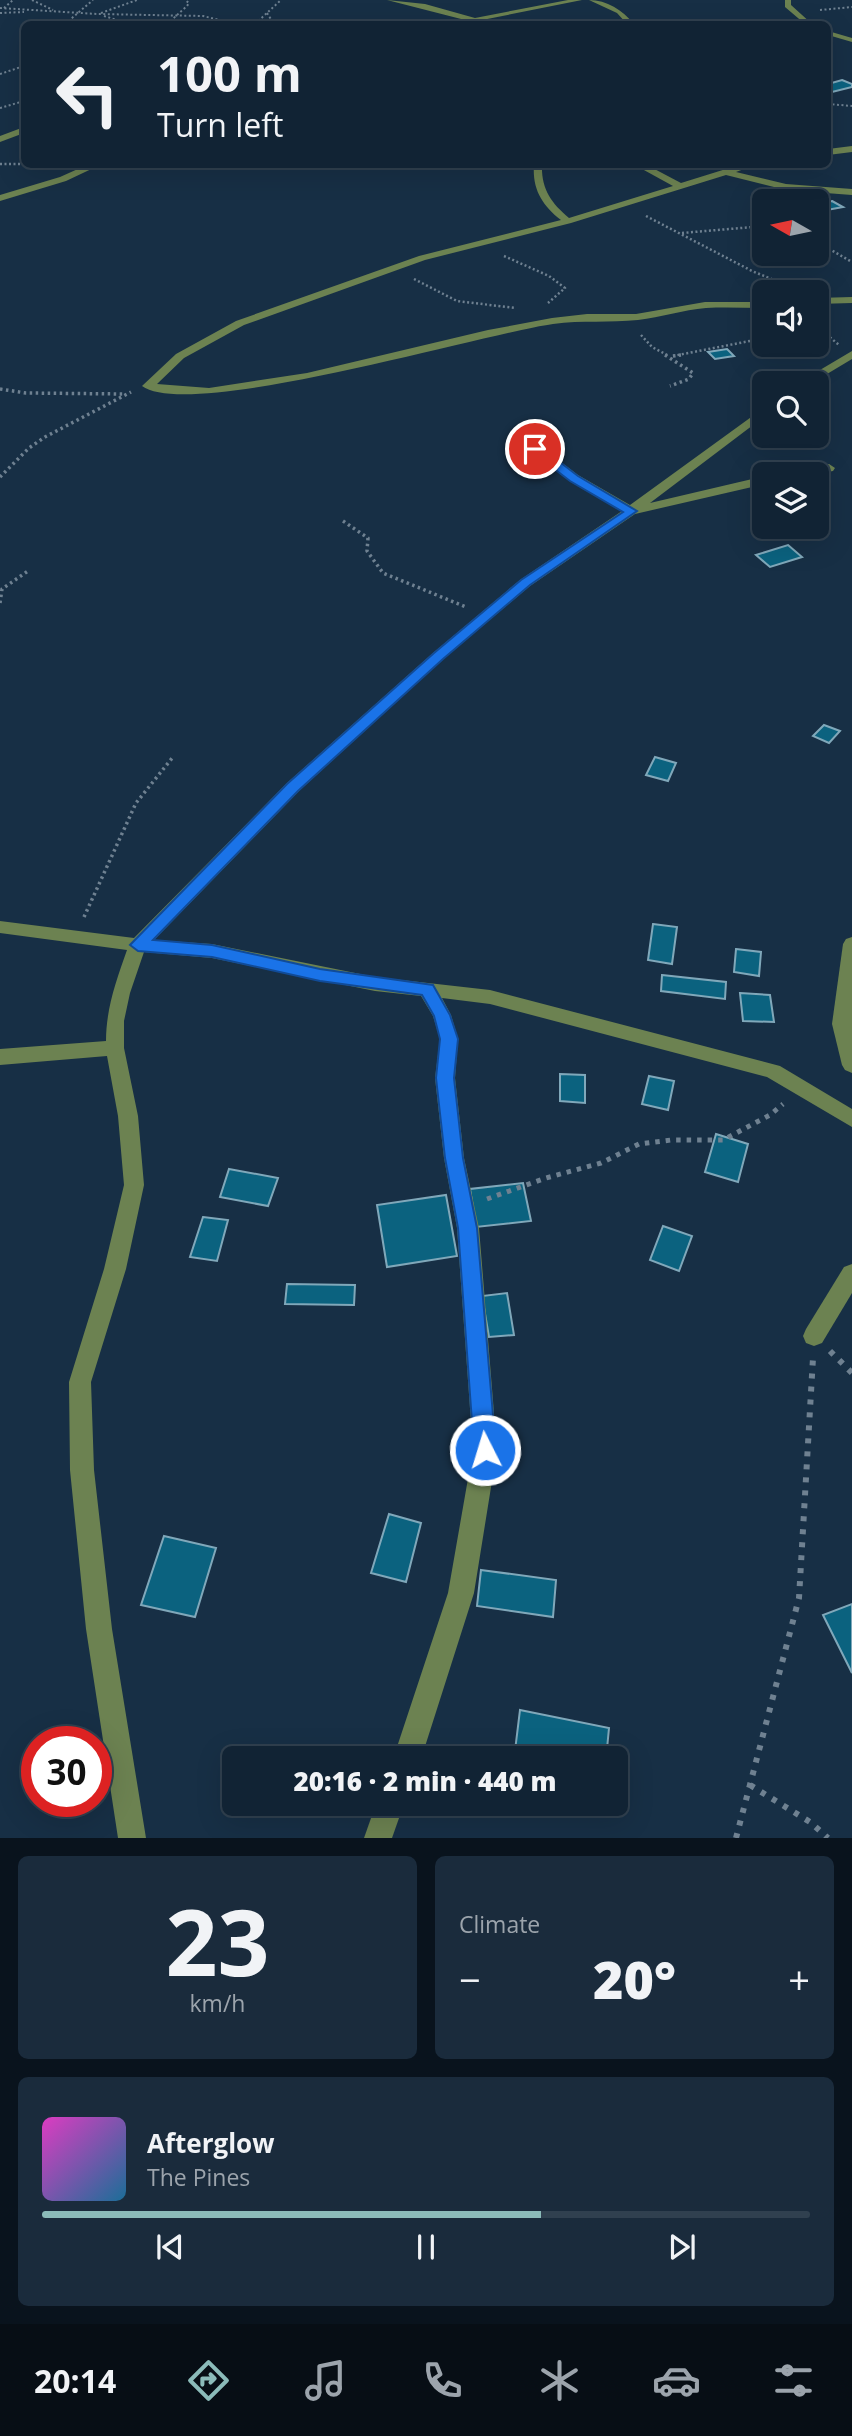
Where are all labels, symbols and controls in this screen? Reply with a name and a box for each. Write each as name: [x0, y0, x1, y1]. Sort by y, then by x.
text: 100 m: [157, 40, 302, 106]
icon: left: [42, 49, 133, 140]
text: Turn left: [157, 103, 283, 146]
north arrow: [752, 189, 830, 266]
map controls: [752, 189, 829, 539]
button: sound: [752, 280, 829, 357]
button: search: [752, 371, 829, 448]
pin: [505, 419, 565, 479]
icon: arrive: [516, 430, 554, 468]
button: layers: [752, 462, 829, 539]
position arrow: [448, 1413, 522, 1487]
speed limit sign: 30: [21, 1726, 112, 1817]
text: 20:16 · 2 min · 440 m: [294, 1763, 556, 1799]
text: 23: [165, 1879, 270, 2003]
text: Climate: [459, 1908, 540, 1940]
text: 20°: [593, 1943, 676, 2014]
text: −: [459, 1953, 481, 2005]
text: +: [788, 1953, 810, 2005]
text: km/h: [190, 1987, 245, 2019]
text: Afterglow: [147, 2125, 274, 2161]
text: The Pines: [147, 2161, 250, 2193]
icon: previous: [151, 2228, 189, 2266]
icon: pause: [407, 2228, 445, 2266]
icon: next: [663, 2228, 701, 2266]
icon: directions: [184, 2356, 233, 2405]
icon: music: [301, 2356, 350, 2405]
icon: phone: [418, 2356, 467, 2405]
icon: climate: [535, 2356, 584, 2405]
icon: car: [652, 2356, 701, 2405]
icon: filters: [769, 2356, 818, 2405]
text: 20:14: [34, 2359, 116, 2402]

